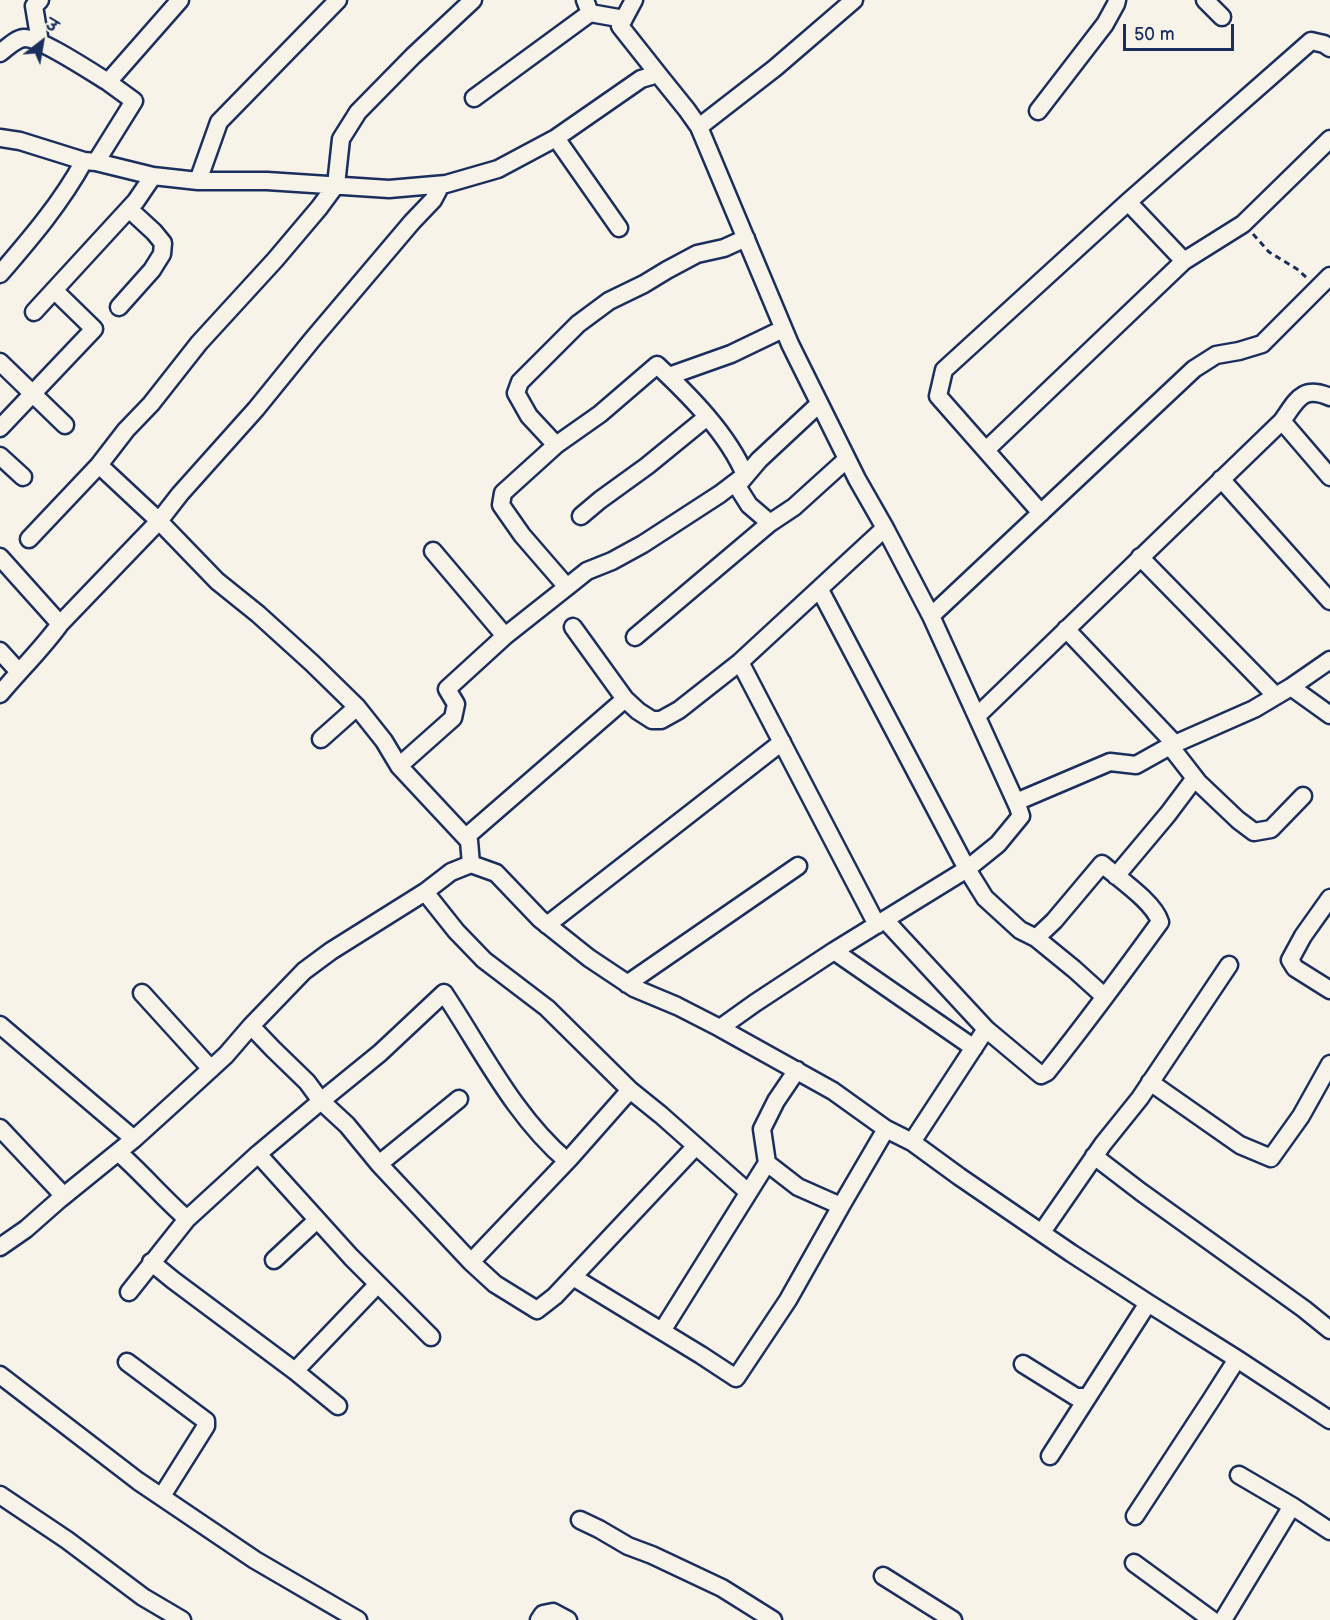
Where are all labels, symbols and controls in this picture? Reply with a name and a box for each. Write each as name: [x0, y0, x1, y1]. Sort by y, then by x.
north arrow: [12, 12, 72, 72]
scale bar: [1126, 12, 1237, 50]
text: उ: [42, 15, 61, 37]
text: 50 m: [1134, 24, 1175, 45]

